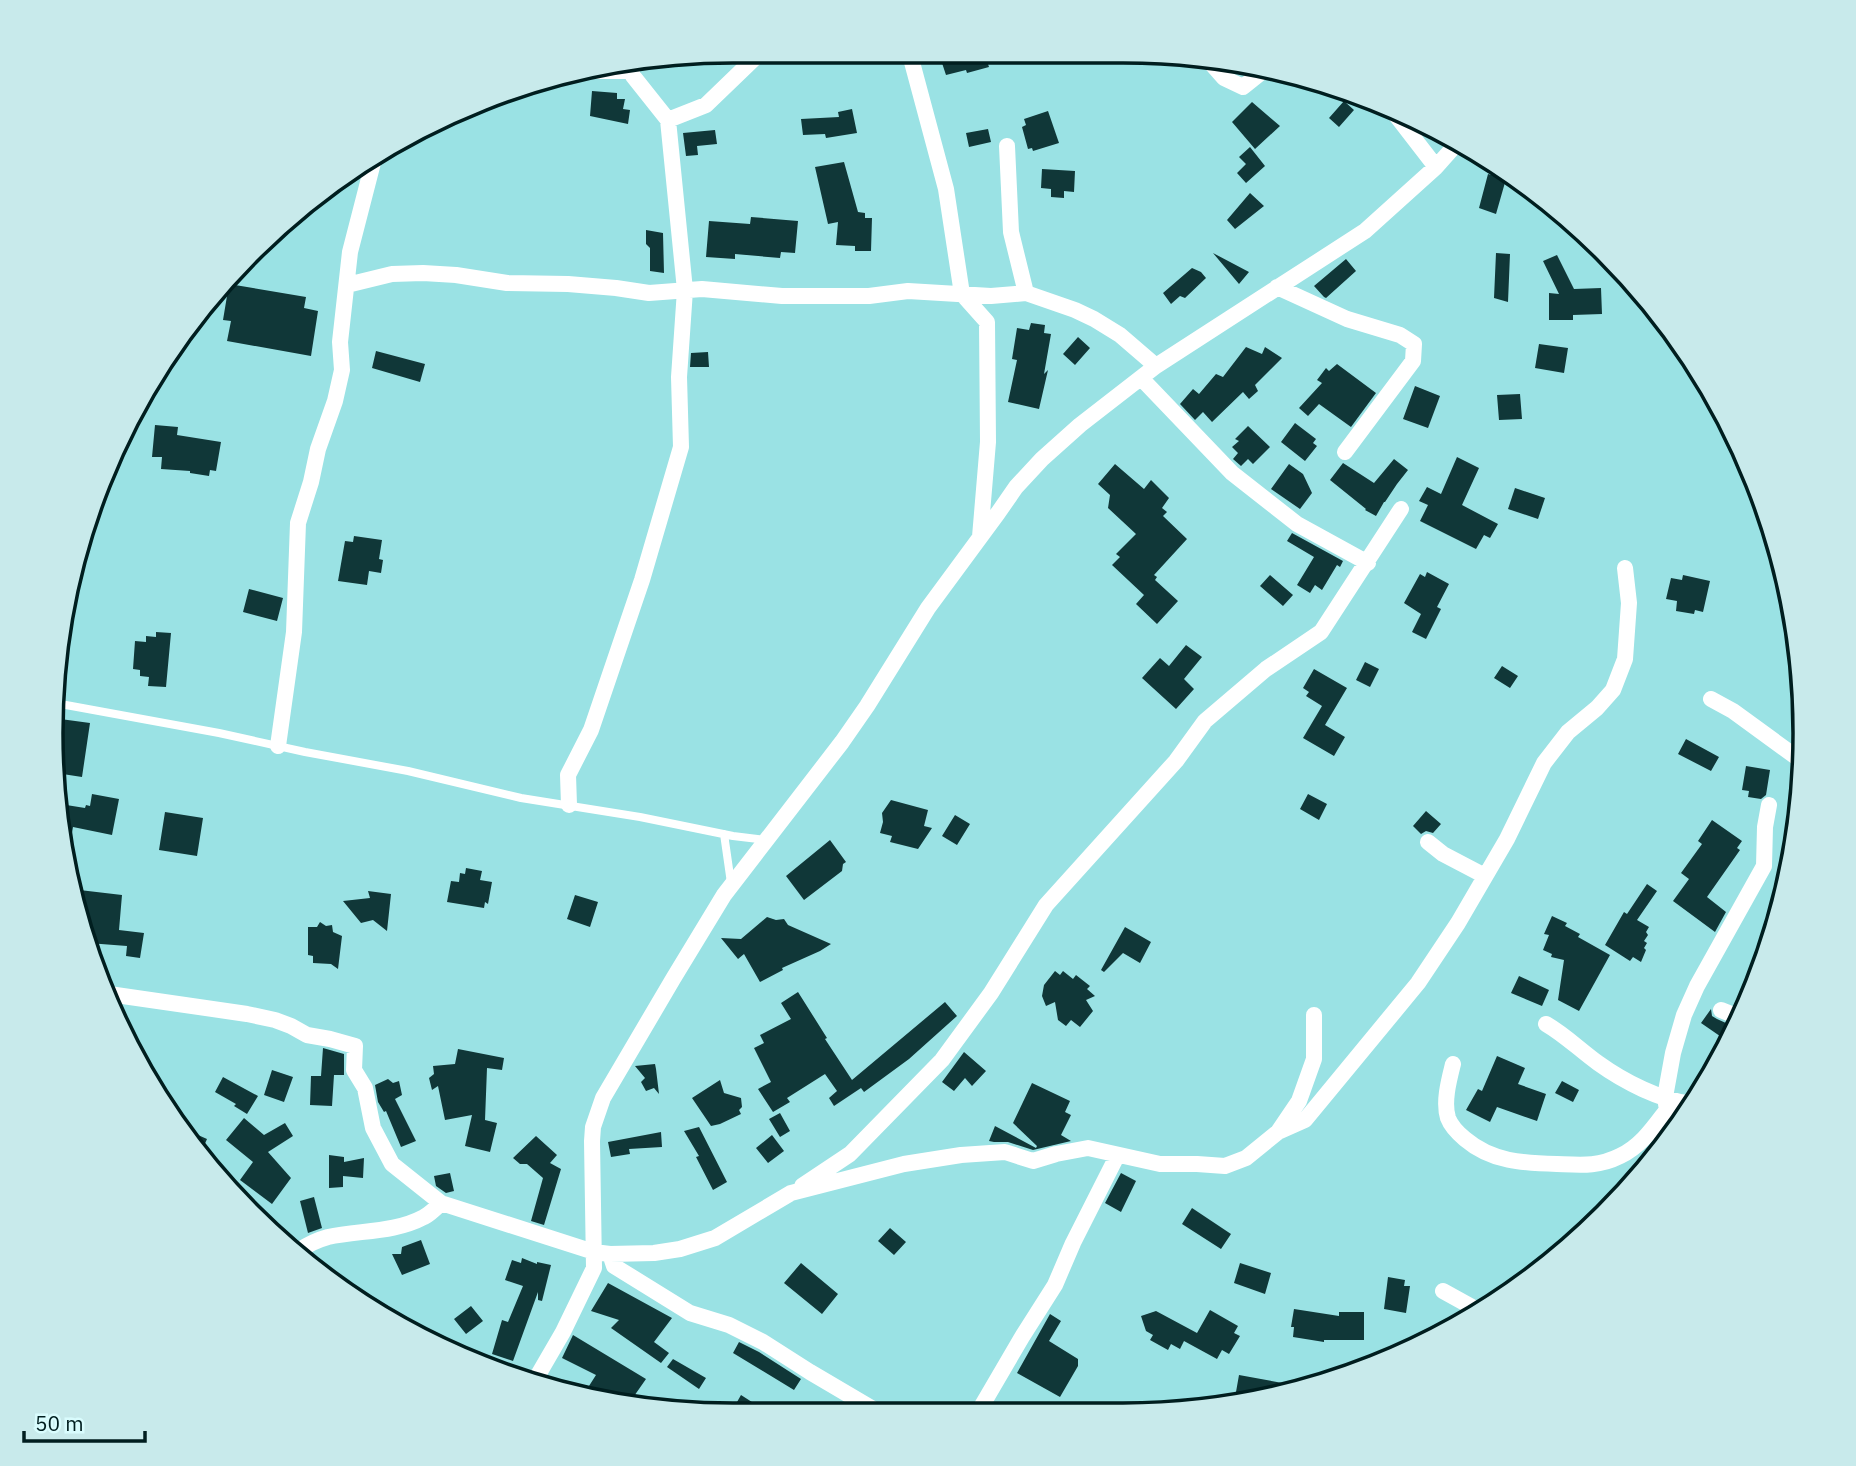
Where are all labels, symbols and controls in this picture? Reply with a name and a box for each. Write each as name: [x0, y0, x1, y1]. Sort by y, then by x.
scale bar: [24, 1400, 145, 1444]
text: 50 m: [35, 1409, 84, 1437]

